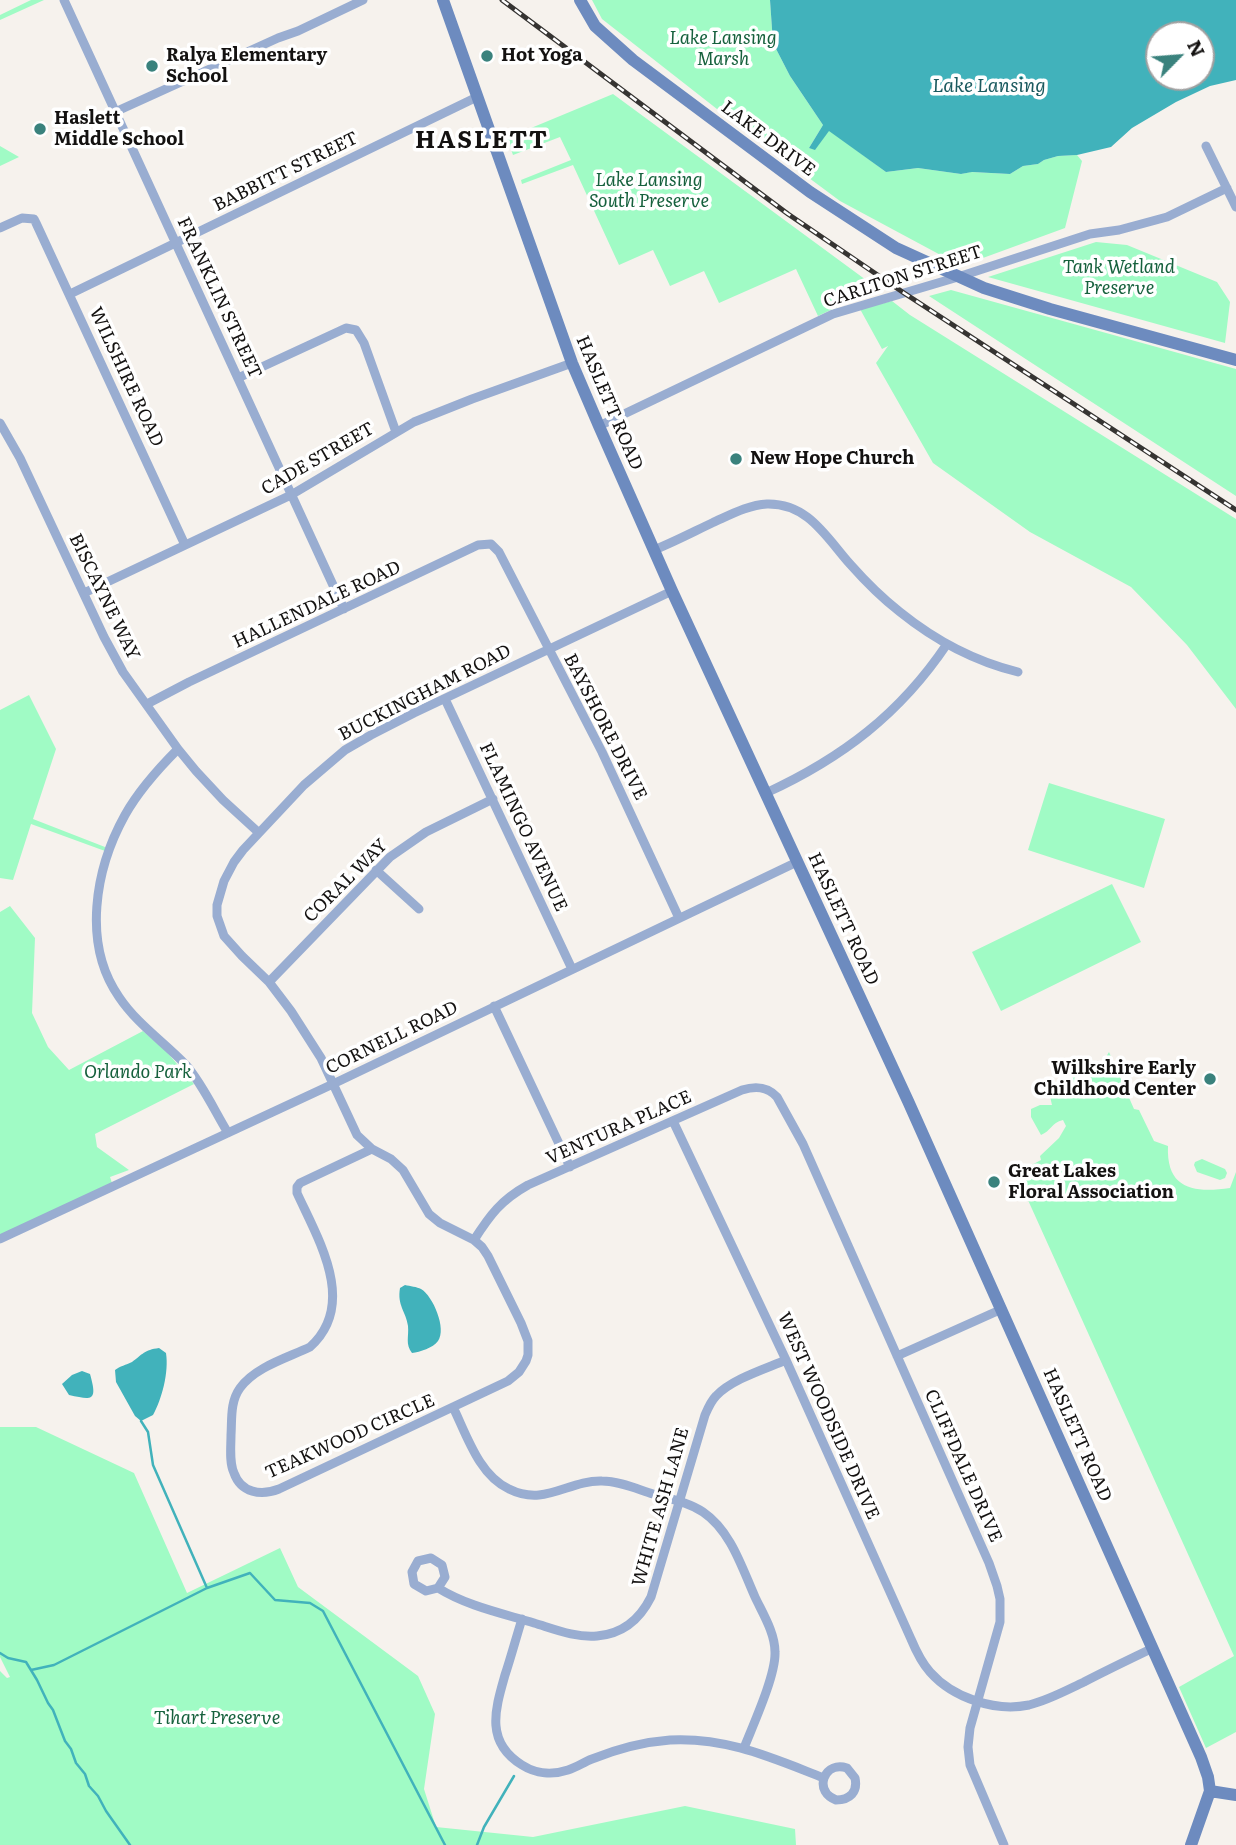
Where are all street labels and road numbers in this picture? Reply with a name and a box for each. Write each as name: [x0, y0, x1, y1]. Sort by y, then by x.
street label: LAKE DRIVE: [717, 97, 819, 181]
street label: BABBITT STREET: [210, 128, 362, 216]
street label: FRANKLIN STREET: [172, 214, 266, 382]
street label: CARLTON STREET: [821, 241, 985, 313]
street label: WILSHIRE ROAD: [84, 304, 168, 450]
street label: HASLETT ROAD: [571, 333, 647, 473]
street label: CADE STREET: [258, 418, 378, 500]
street label: BISCAYNE WAY: [64, 530, 144, 664]
street label: HALLENDALE ROAD: [230, 557, 404, 653]
street label: BUCKINGHAM ROAD: [335, 640, 515, 746]
street label: BAYSHORE DRIVE: [559, 650, 651, 804]
street label: FLAMINGO AVENUE: [474, 739, 572, 915]
street label: CORAL WAY: [300, 835, 392, 927]
street label: HASLETT ROAD: [803, 849, 883, 989]
street label: CORNELL ROAD: [322, 997, 462, 1079]
street label: VENTURA PLACE: [543, 1086, 695, 1170]
street label: WEST WOODSIDE DRIVE: [772, 1309, 884, 1523]
street label: HASLETT ROAD: [1038, 1365, 1116, 1505]
street label: CLIFFDALE DRIVE: [920, 1386, 1006, 1546]
street label: TEAKWOOD CIRCLE: [262, 1390, 438, 1484]
street label: WHITE ASH LANE: [628, 1425, 694, 1589]

